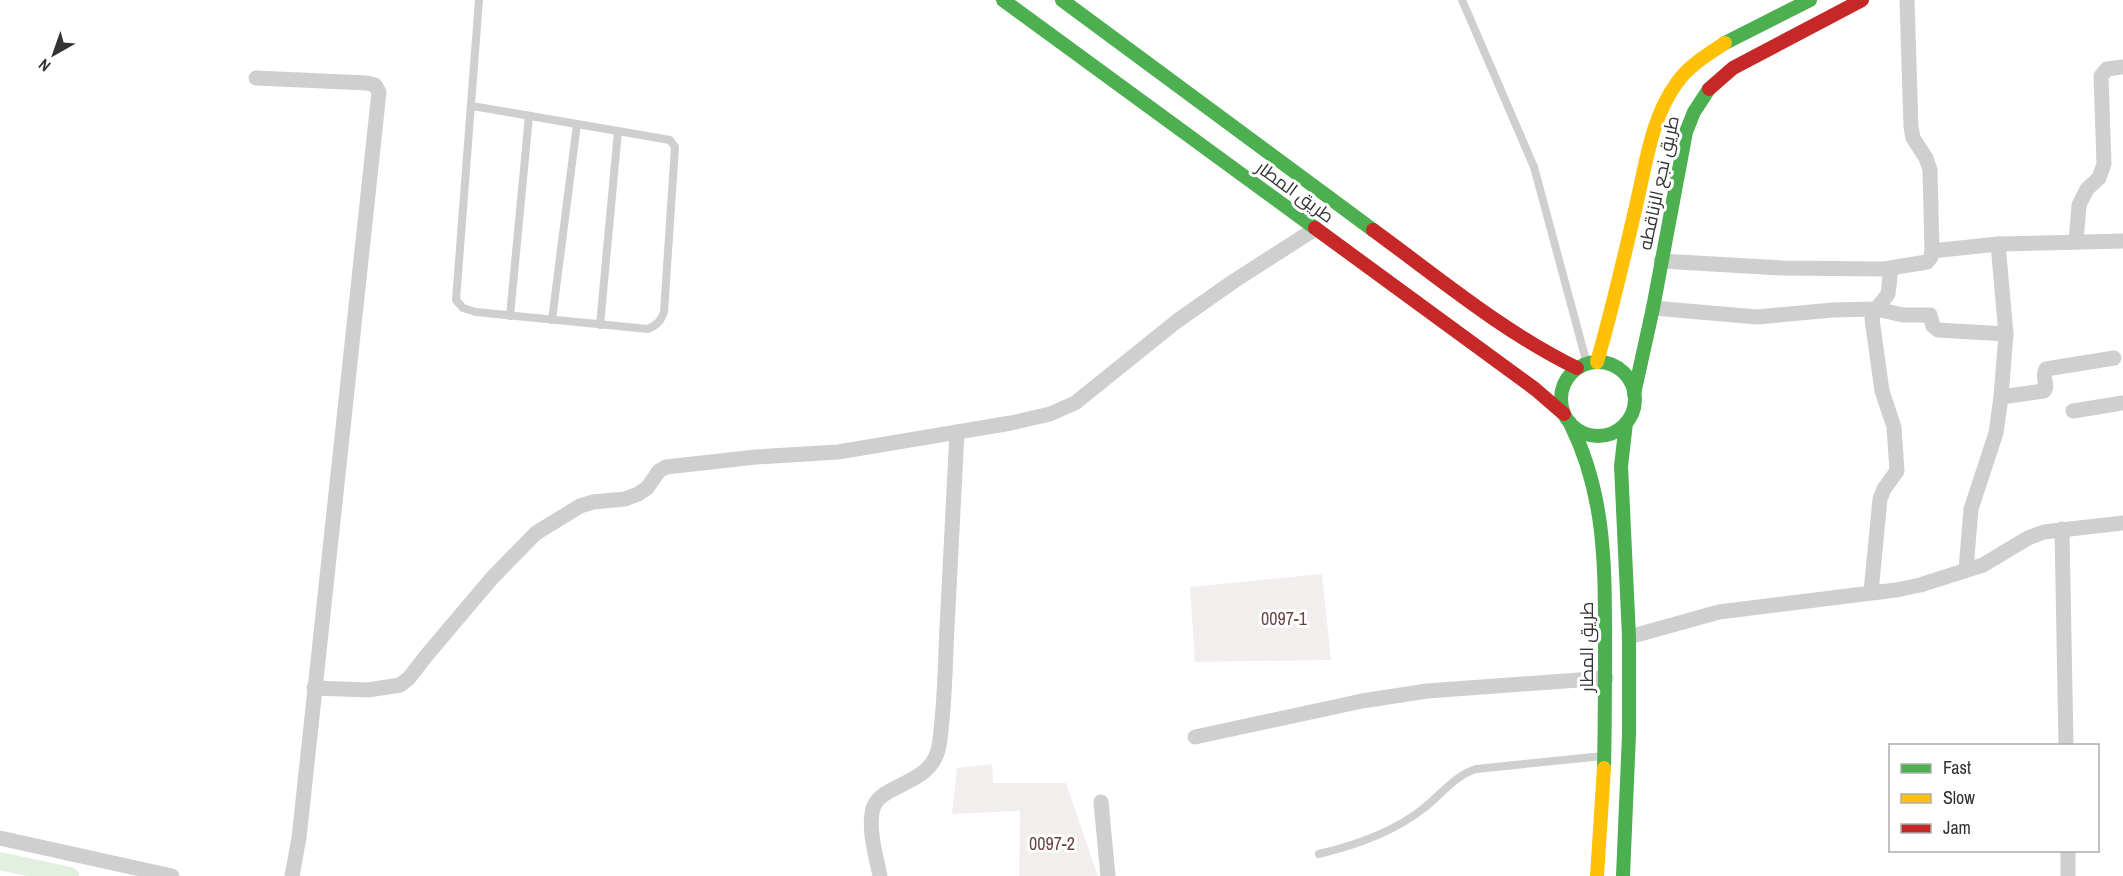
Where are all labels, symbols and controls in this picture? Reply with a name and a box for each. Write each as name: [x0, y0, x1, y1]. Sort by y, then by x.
north arrow: [24, 24, 84, 84]
text: N: [34, 54, 55, 77]
street label: طريق نجع الزناقطه: [1632, 114, 1685, 252]
street label: طريق المطار: [1250, 154, 1339, 228]
street label: طريق المطار: [1574, 602, 1599, 693]
park label: 0097-1: [1261, 606, 1308, 631]
legend: [1889, 744, 2099, 852]
text: Fast: [1943, 755, 1971, 780]
text: Slow: [1943, 785, 1975, 810]
text: Jam: [1943, 815, 1971, 840]
park label: 0097-2: [1029, 831, 1075, 856]

